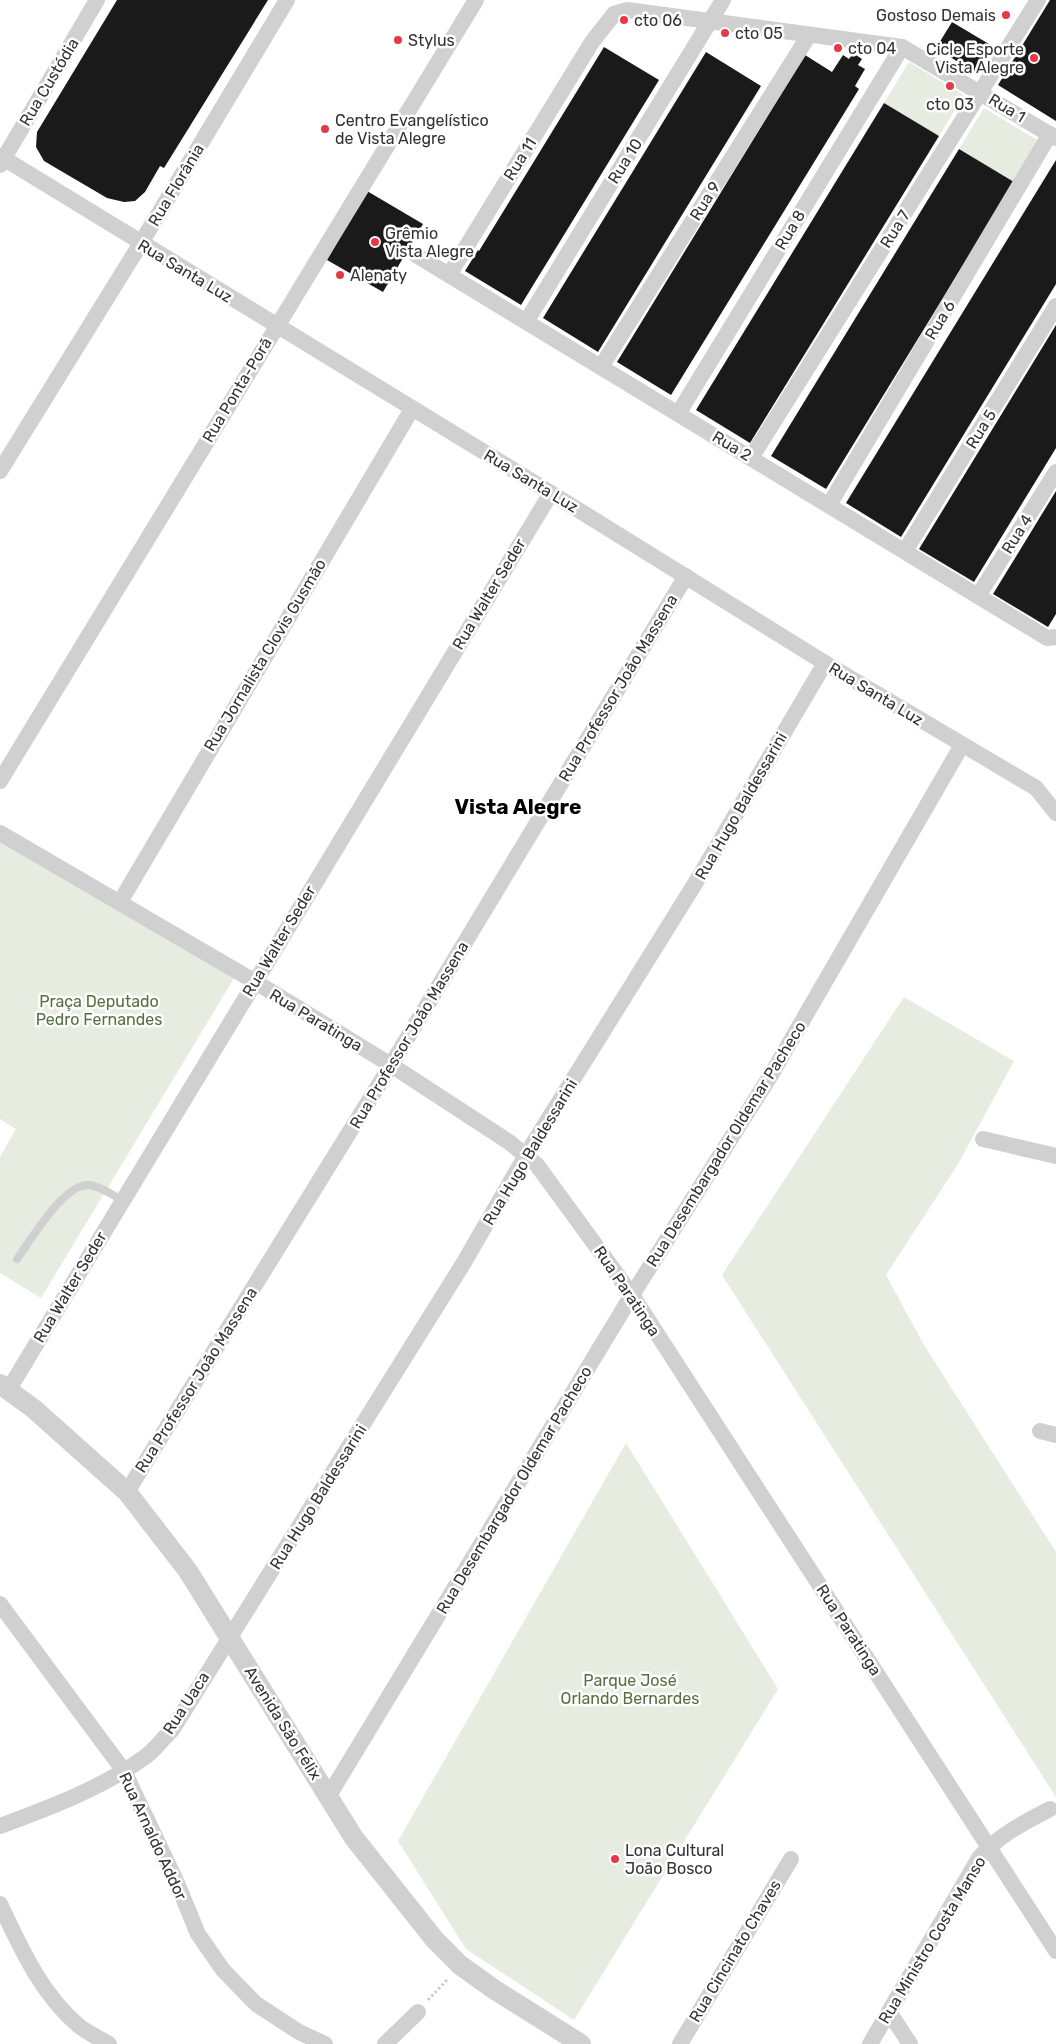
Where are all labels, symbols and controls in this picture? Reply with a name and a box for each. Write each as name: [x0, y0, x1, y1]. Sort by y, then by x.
place label: Gostoso Demais: [876, 6, 996, 25]
marker: Gostoso Demais: [1000, 9, 1012, 21]
place label: cto 06: [634, 11, 682, 30]
marker: cto 06: [618, 14, 630, 26]
place label: cto 05: [735, 24, 783, 43]
marker: cto 05: [719, 27, 731, 39]
place label: Stylus: [408, 31, 455, 50]
marker: Stylus: [392, 34, 404, 46]
street label: Rua Custódia: [15, 35, 83, 129]
place label: cto 04: [848, 39, 896, 58]
place label: Cicle Esporte Vista Alegre: [926, 40, 1024, 77]
marker: cto 04: [832, 42, 844, 54]
marker: Cicle Esporte Vista Alegre: [1028, 52, 1040, 64]
marker: cto 03: [944, 80, 956, 92]
street label: Rua 1: [985, 90, 1029, 126]
place label: cto 03: [926, 95, 974, 114]
place label: Centro Evangelístico de Vista Alegre: [335, 111, 489, 148]
marker: Centro Evangelístico de Vista Alegre: [319, 123, 331, 135]
street label: Rua 11: [500, 134, 540, 184]
street label: Rua 10: [604, 135, 646, 187]
street label: Rua Florânia: [144, 140, 208, 230]
street label: Rua 9: [686, 178, 724, 224]
street label: Rua 8: [771, 207, 809, 253]
street label: Rua 7: [876, 207, 914, 251]
place label: Grêmio Vista Alegre: [385, 224, 474, 261]
street label: Rua Santa Luz: [134, 235, 236, 307]
marker: Grêmio Vista Alegre: [369, 236, 381, 248]
place label: Alenaty: [350, 266, 407, 285]
marker: Alenaty: [334, 269, 346, 281]
street label: Rua 6: [921, 297, 959, 343]
street label: Rua Ponta-Porã: [198, 334, 276, 446]
street label: Rua 5: [962, 406, 1000, 452]
street label: Rua 2: [709, 427, 755, 465]
street label: Rua Santa Luz: [480, 445, 582, 517]
street label: Rua 4: [998, 511, 1036, 557]
street label: Rua Walter Seder: [448, 535, 530, 653]
street label: Rua Jornalista Clovis Gusmão: [200, 555, 330, 755]
street label: Rua Professor João Massena: [555, 591, 681, 785]
street label: Rua Santa Luz: [825, 658, 927, 730]
street label: Rua Hugo Baldessarini: [691, 729, 791, 883]
district label: Vista Alegre: [455, 794, 581, 819]
street label: Rua Walter Seder: [238, 882, 320, 1000]
street label: Rua Professor João Massena: [346, 938, 472, 1132]
street label: Rua Paratinga: [266, 985, 366, 1055]
park label: Praça Deputado Pedro Fernandes: [36, 992, 162, 1029]
street label: Rua Desembargador Oldemar Pacheco: [642, 1018, 810, 1270]
street label: Rua Hugo Baldessarini: [479, 1075, 581, 1229]
street label: Rua Walter Seder: [29, 1228, 111, 1346]
street label: Rua Paratinga: [590, 1242, 664, 1340]
street label: Rua Professor João Massena: [131, 1284, 261, 1476]
street label: Rua Desembargador Oldemar Pacheco: [432, 1363, 596, 1617]
street label: Rua Hugo Baldessarini: [266, 1421, 370, 1573]
street label: Rua Paratinga: [813, 1581, 885, 1679]
street label: Avenida São Félix: [240, 1663, 326, 1783]
street label: Rua Uaca: [159, 1668, 213, 1738]
park label: Parque José Orlando Bernardes: [561, 1671, 699, 1708]
street label: Rua Arnaldo Addor: [115, 1769, 191, 1903]
place label: Lona Cultural João Bosco: [625, 1841, 724, 1878]
marker: Lona Cultural João Bosco: [609, 1853, 621, 1865]
street label: Rua Ministro Costa Manso: [874, 1853, 990, 2027]
street label: Rua Cincinato Chaves: [685, 1877, 785, 2025]

